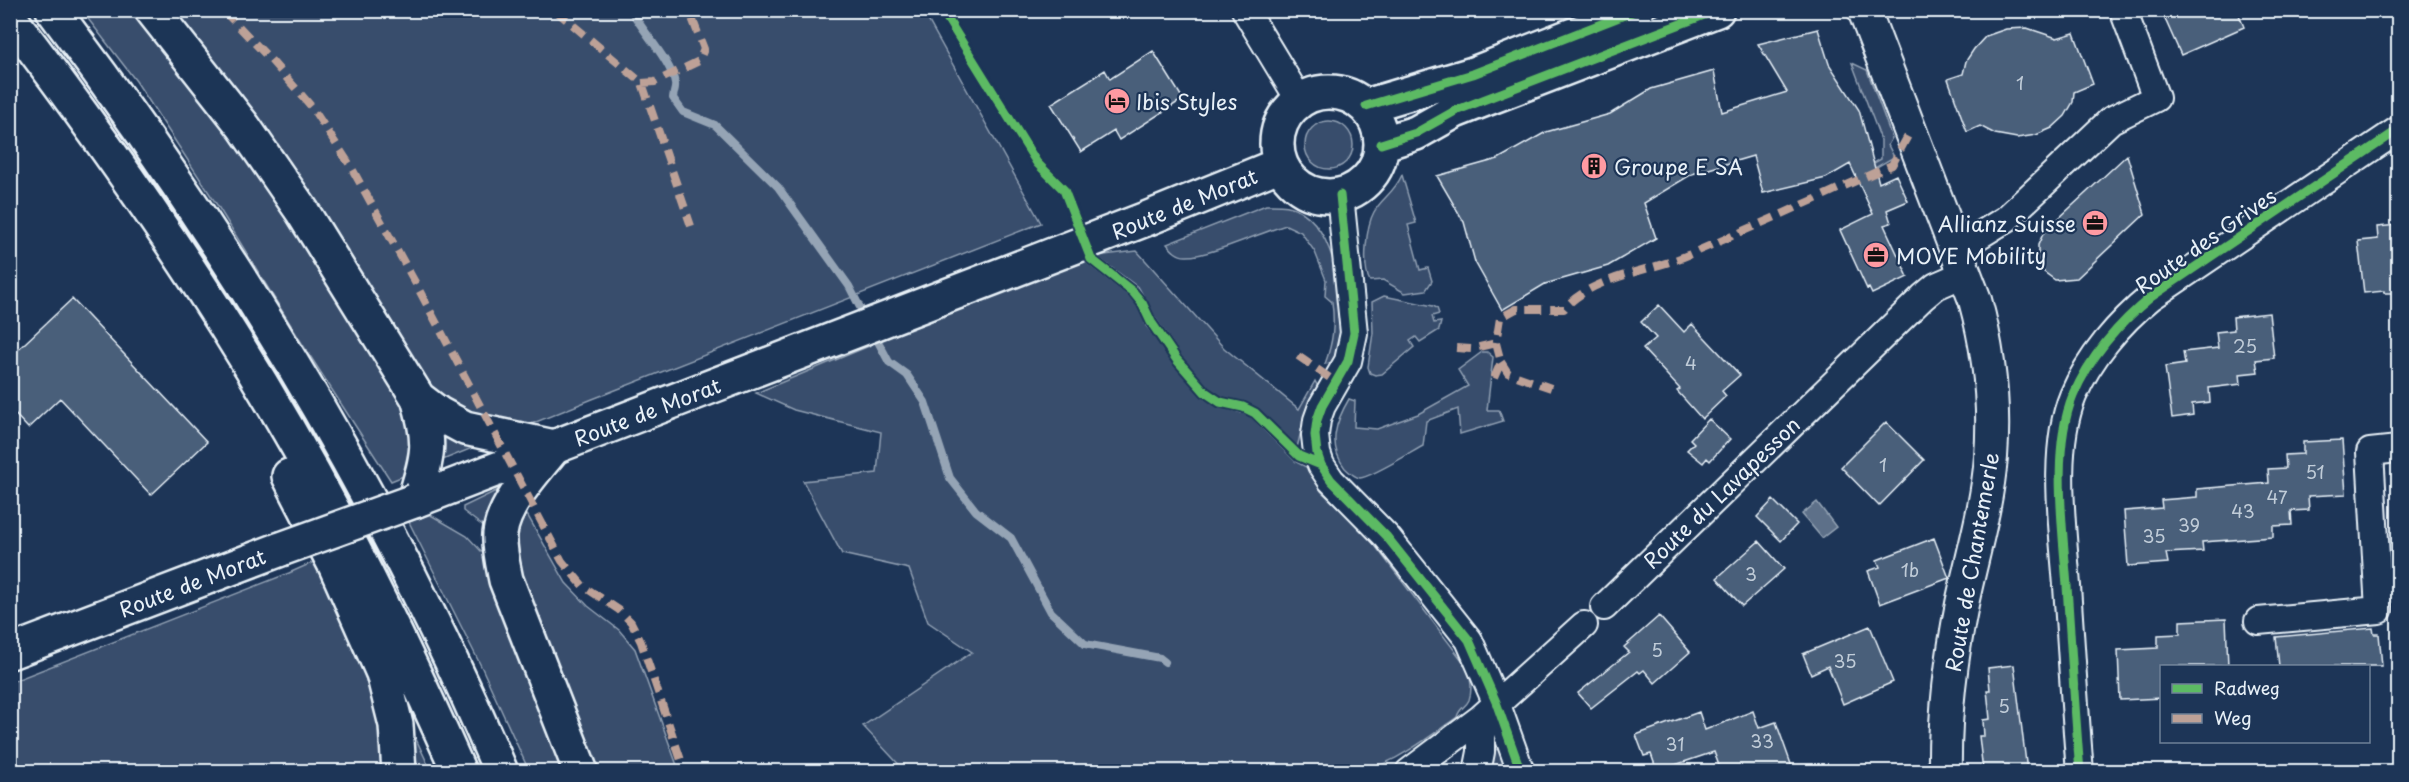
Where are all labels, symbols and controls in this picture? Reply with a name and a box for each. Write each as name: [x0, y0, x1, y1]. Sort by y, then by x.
house number: 1: [2016, 69, 2024, 96]
place label: Ibis Styles: [1136, 85, 1237, 117]
hotel icon: Ibis Styles: [1102, 86, 1132, 116]
place label: Groupe E SA: [1614, 150, 1743, 182]
building icon: Groupe E SA: [1579, 151, 1609, 181]
street label: Route de Morat: [1106, 159, 1262, 247]
street label: Route des Grives: [2128, 179, 2282, 301]
place label: Allianz Suisse: [1938, 207, 2076, 239]
office icon: Allianz Suisse: [2080, 208, 2110, 238]
place label: MOVE Mobility: [1896, 239, 2047, 271]
office icon: MOVE Mobility: [1861, 240, 1891, 270]
house number: 25: [2233, 332, 2257, 359]
house number: 4: [1685, 349, 1697, 376]
street label: Route de Morat: [569, 368, 725, 454]
street label: Route du Lavapesson: [1635, 408, 1807, 576]
street label: Route de Chantemerle: [1936, 450, 2006, 674]
house number: 1: [1879, 451, 1887, 478]
house number: 51: [2305, 458, 2325, 485]
house number: 47: [2266, 483, 2288, 510]
house number: 43: [2231, 497, 2255, 524]
house number: 39: [2178, 511, 2200, 538]
house number: 35: [2142, 522, 2166, 549]
street label: Route de Morat: [114, 539, 270, 625]
house number: 1b: [1901, 556, 1919, 583]
house number: 3: [1745, 560, 1757, 587]
house number: 5: [1651, 636, 1663, 663]
house number: 35: [1833, 647, 1857, 674]
legend: [2160, 665, 2370, 743]
text: Radweg: [2214, 674, 2280, 701]
house number: 5: [1998, 692, 2010, 719]
text: Weg: [2214, 704, 2252, 731]
house number: 33: [1750, 727, 1774, 754]
house number: 31: [1666, 730, 1684, 757]

